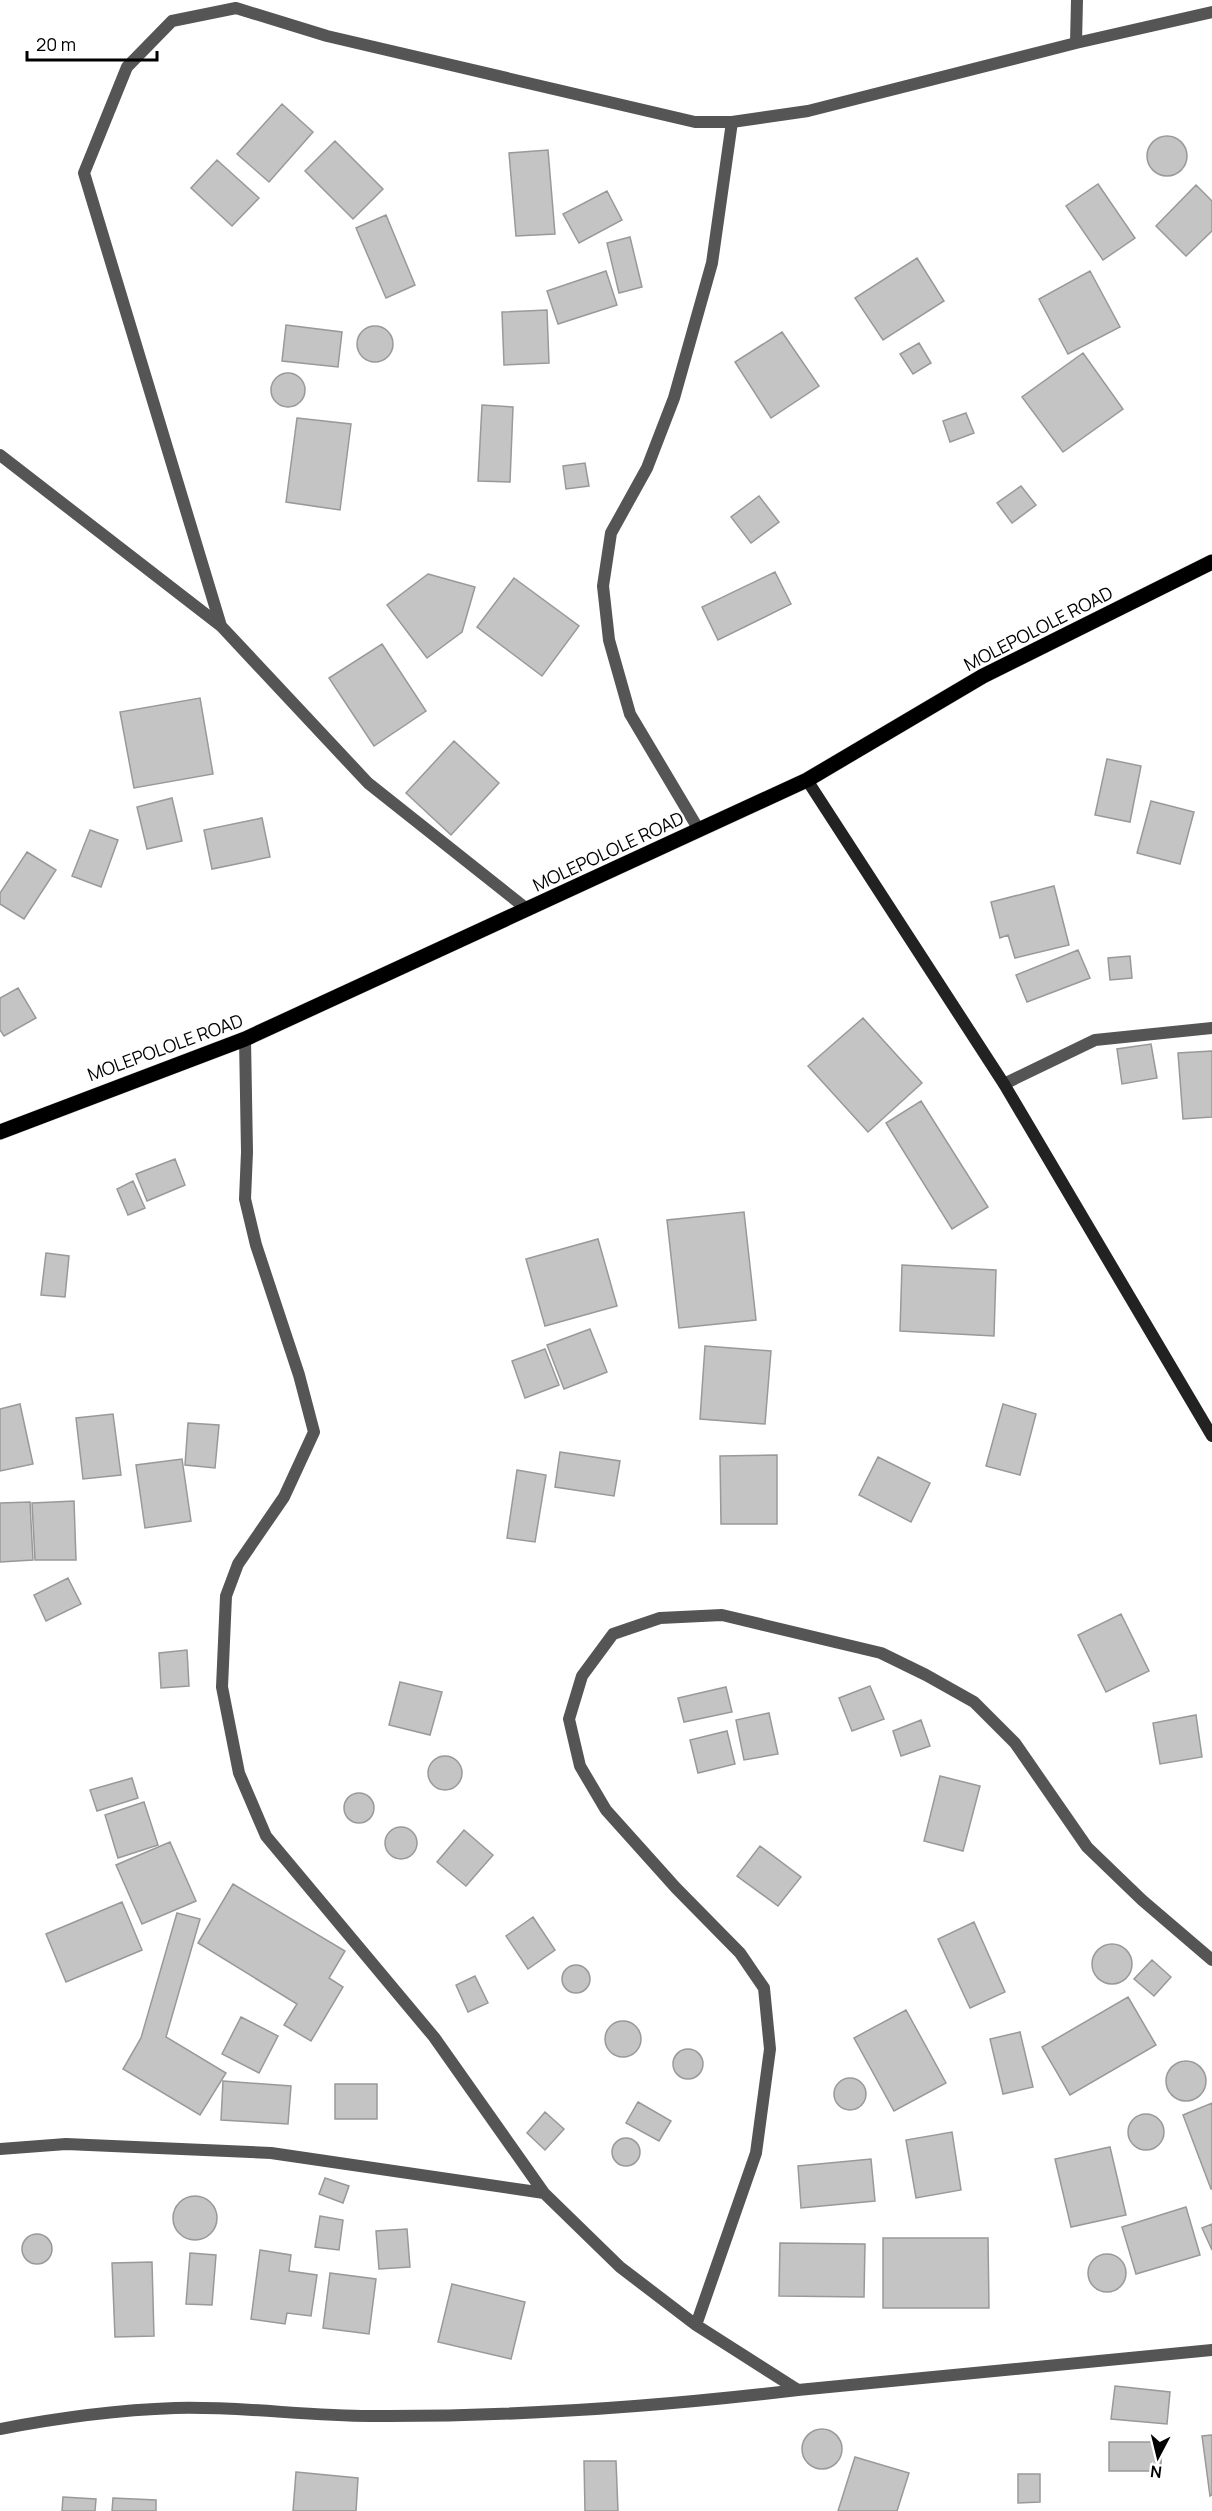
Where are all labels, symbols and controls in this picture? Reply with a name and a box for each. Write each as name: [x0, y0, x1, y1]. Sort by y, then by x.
scale bar: [27, 24, 158, 62]
text: 20 m: [36, 32, 76, 56]
street label: MOLEPOLOLE ROAD: [960, 580, 1116, 676]
street label: MOLEPOLOLE ROAD: [529, 805, 687, 897]
street label: MOLEPOLOLE ROAD: [84, 1008, 246, 1086]
north arrow: [1128, 2427, 1188, 2487]
text: N: [1149, 2460, 1163, 2484]

